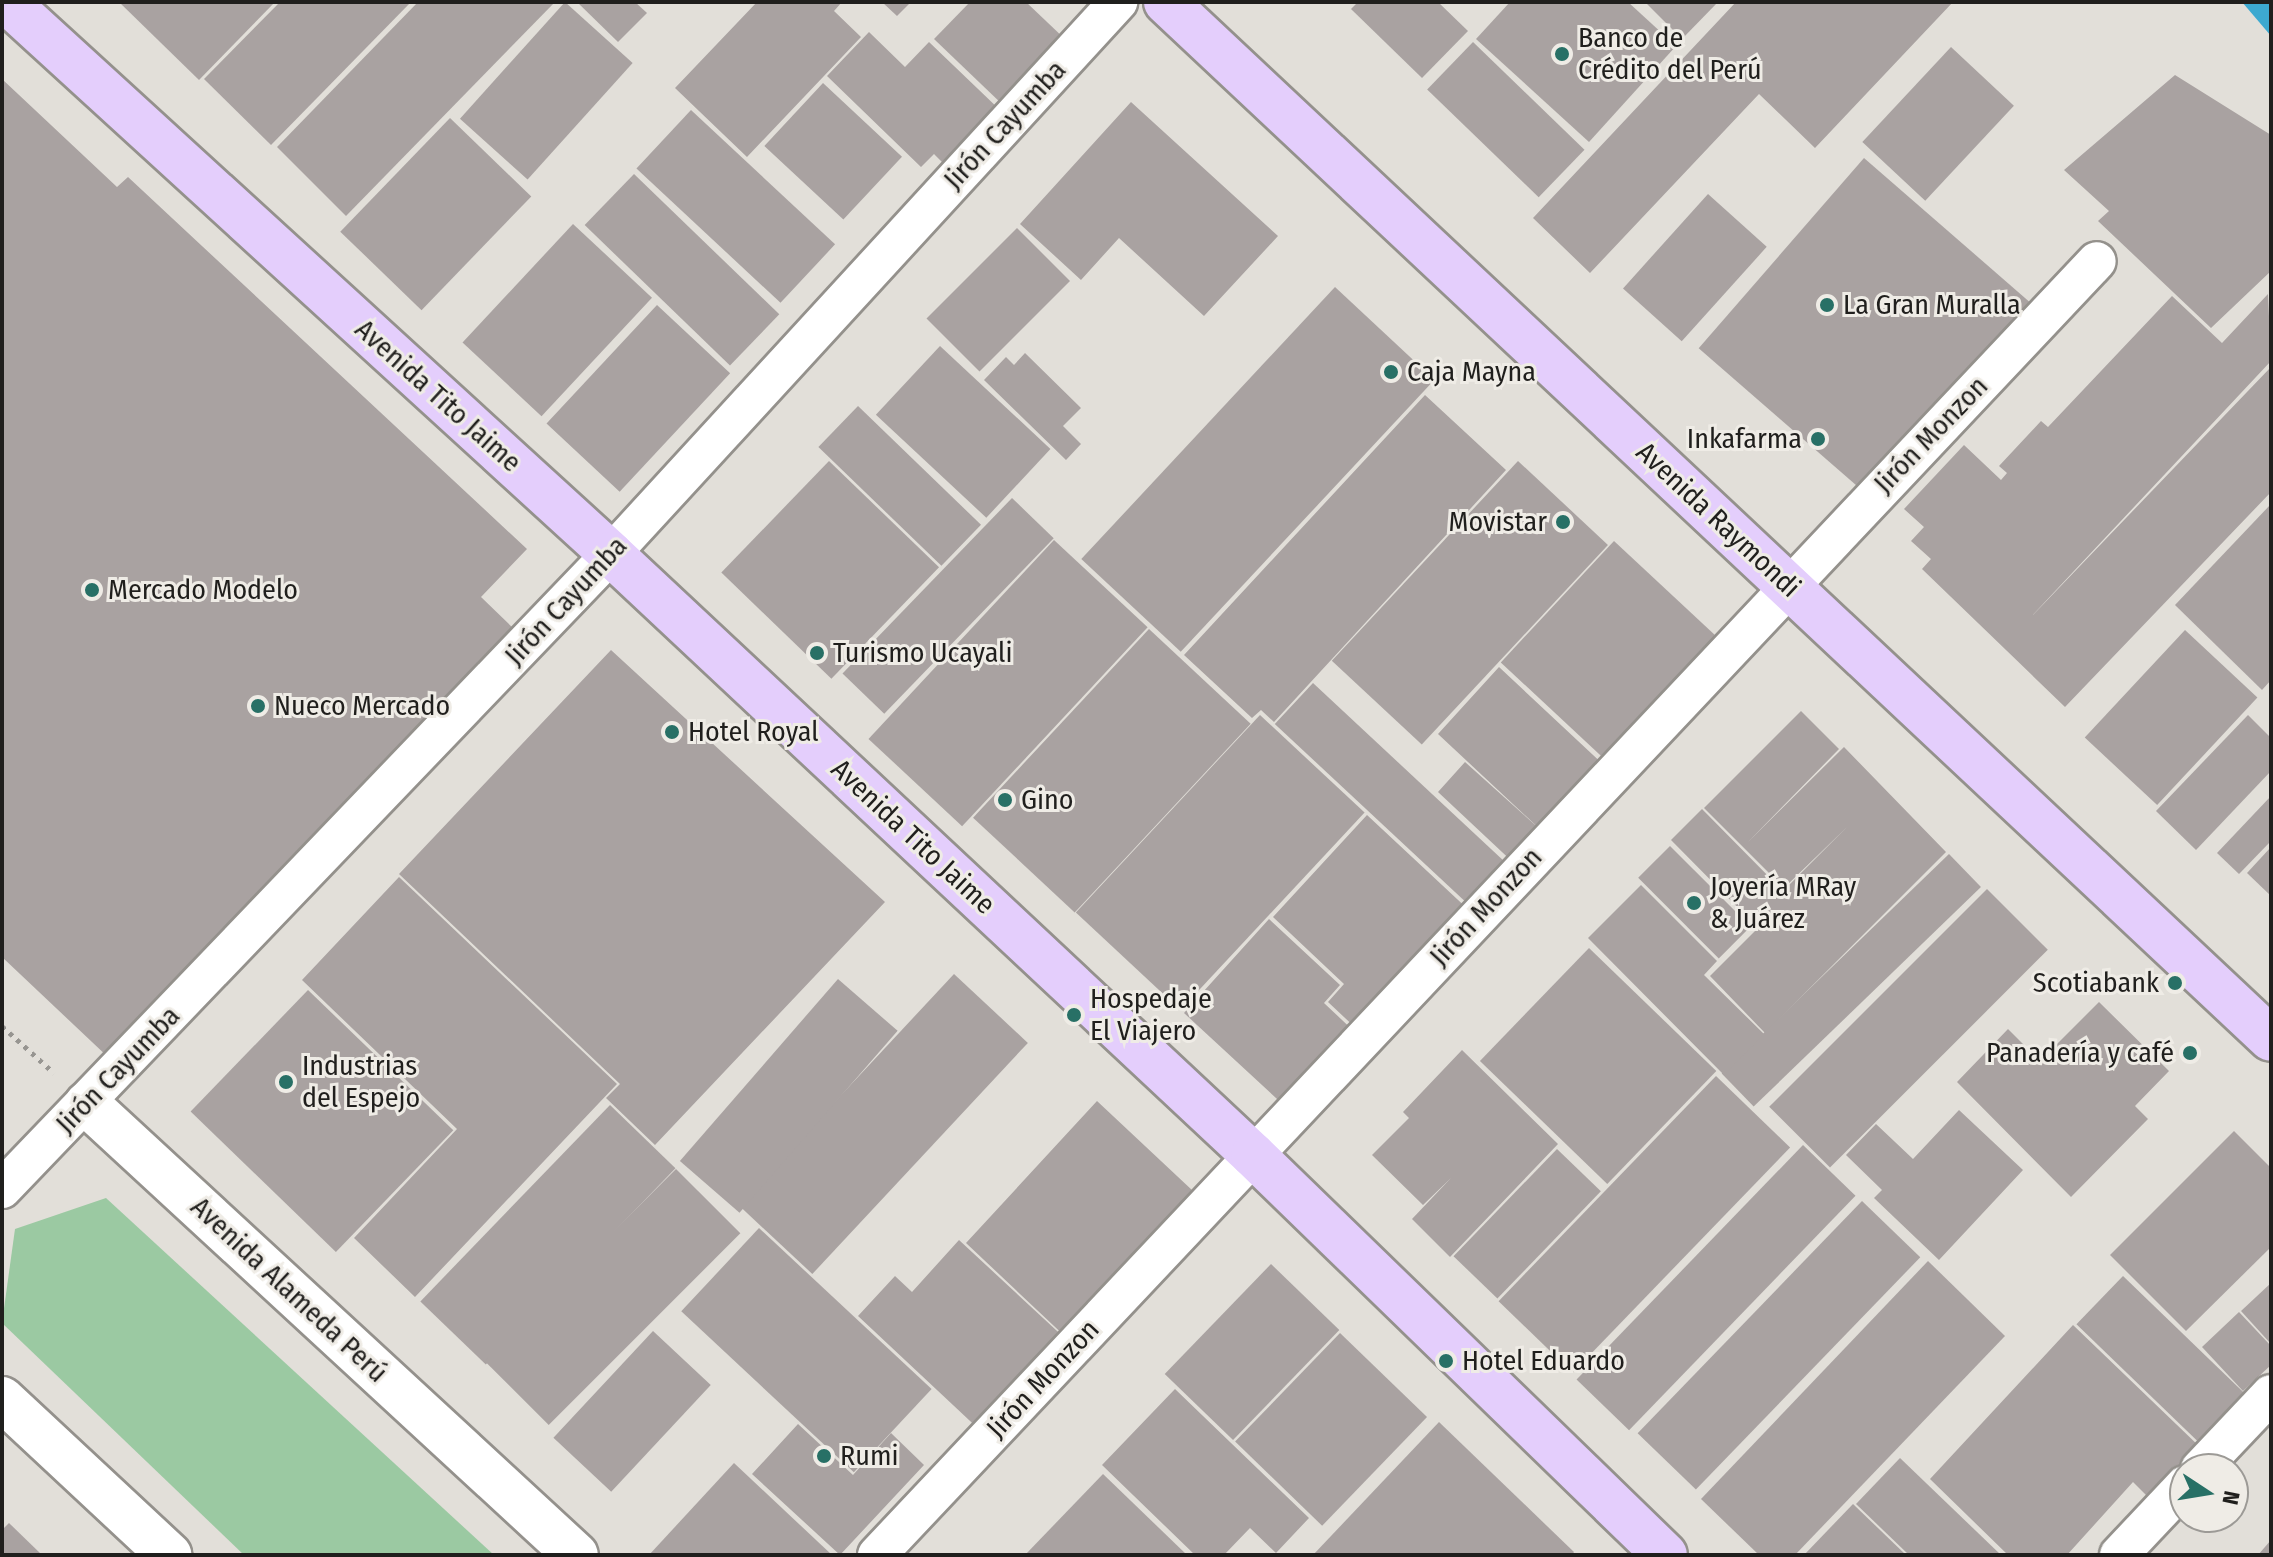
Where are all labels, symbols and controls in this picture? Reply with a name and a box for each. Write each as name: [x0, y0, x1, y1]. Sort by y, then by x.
place label: Banco de Crédito del Perú: [1578, 21, 1762, 87]
marker: Banco de Crédito del Perú: [1553, 45, 1571, 63]
street label: Jirón Cayumba: [937, 54, 1073, 196]
place label: La Gran Muralla: [1843, 288, 2021, 322]
marker: La Gran Muralla: [1818, 296, 1836, 314]
street label: Avenida Tito Jaime: [348, 313, 528, 479]
place label: Caja Mayna: [1407, 355, 1536, 389]
marker: Caja Mayna: [1382, 363, 1400, 381]
street label: Jirón Monzon: [1867, 370, 1995, 500]
place label: Inkafarma: [1687, 422, 1802, 456]
marker: Inkafarma: [1809, 430, 1827, 448]
street label: Avenida Raymondi: [1629, 435, 1807, 605]
place label: Movistar: [1449, 505, 1547, 539]
marker: Movistar: [1554, 513, 1572, 531]
street label: Jirón Cayumba: [498, 530, 634, 672]
place label: Mercado Modelo: [108, 573, 298, 607]
marker: Mercado Modelo: [83, 581, 101, 599]
place label: Turismo Ucayali: [833, 636, 1013, 670]
marker: Turismo Ucayali: [808, 644, 826, 662]
place label: Nueco Mercado: [274, 689, 450, 723]
marker: Nueco Mercado: [249, 697, 267, 715]
place label: Hotel Royal: [688, 715, 819, 749]
marker: Hotel Royal: [663, 723, 681, 741]
street label: Avenida Tito Jaime: [824, 752, 1002, 922]
place label: Gino: [1021, 783, 1074, 817]
marker: Gino: [996, 791, 1014, 809]
street label: Jirón Monzon: [1423, 841, 1549, 973]
place label: Joyería MRay & Juárez: [1710, 870, 1856, 936]
marker: Joyería MRay & Juárez: [1685, 894, 1703, 912]
place label: Scotiabank: [2033, 966, 2159, 1000]
marker: Scotiabank: [2166, 974, 2184, 992]
place label: Hospedaje El Viajero: [1090, 982, 1212, 1048]
street label: Jirón Cayumba: [49, 999, 187, 1141]
marker: Hospedaje El Viajero: [1065, 1006, 1083, 1024]
place label: Panadería y café: [1986, 1036, 2174, 1070]
marker: Panadería y café: [2181, 1044, 2199, 1062]
place label: Industrias del Espejo: [302, 1049, 420, 1115]
marker: Industrias del Espejo: [277, 1073, 295, 1091]
street label: Avenida Alameda Perú: [184, 1190, 394, 1390]
street label: Jirón Monzon: [980, 1313, 1106, 1445]
place label: Hotel Eduardo: [1462, 1344, 1625, 1378]
marker: Hotel Eduardo: [1437, 1352, 1455, 1370]
place label: Rumi: [840, 1439, 898, 1473]
marker: Rumi: [815, 1447, 833, 1465]
north arrow: [2169, 1453, 2249, 1533]
text: N: [2216, 1488, 2246, 1507]

